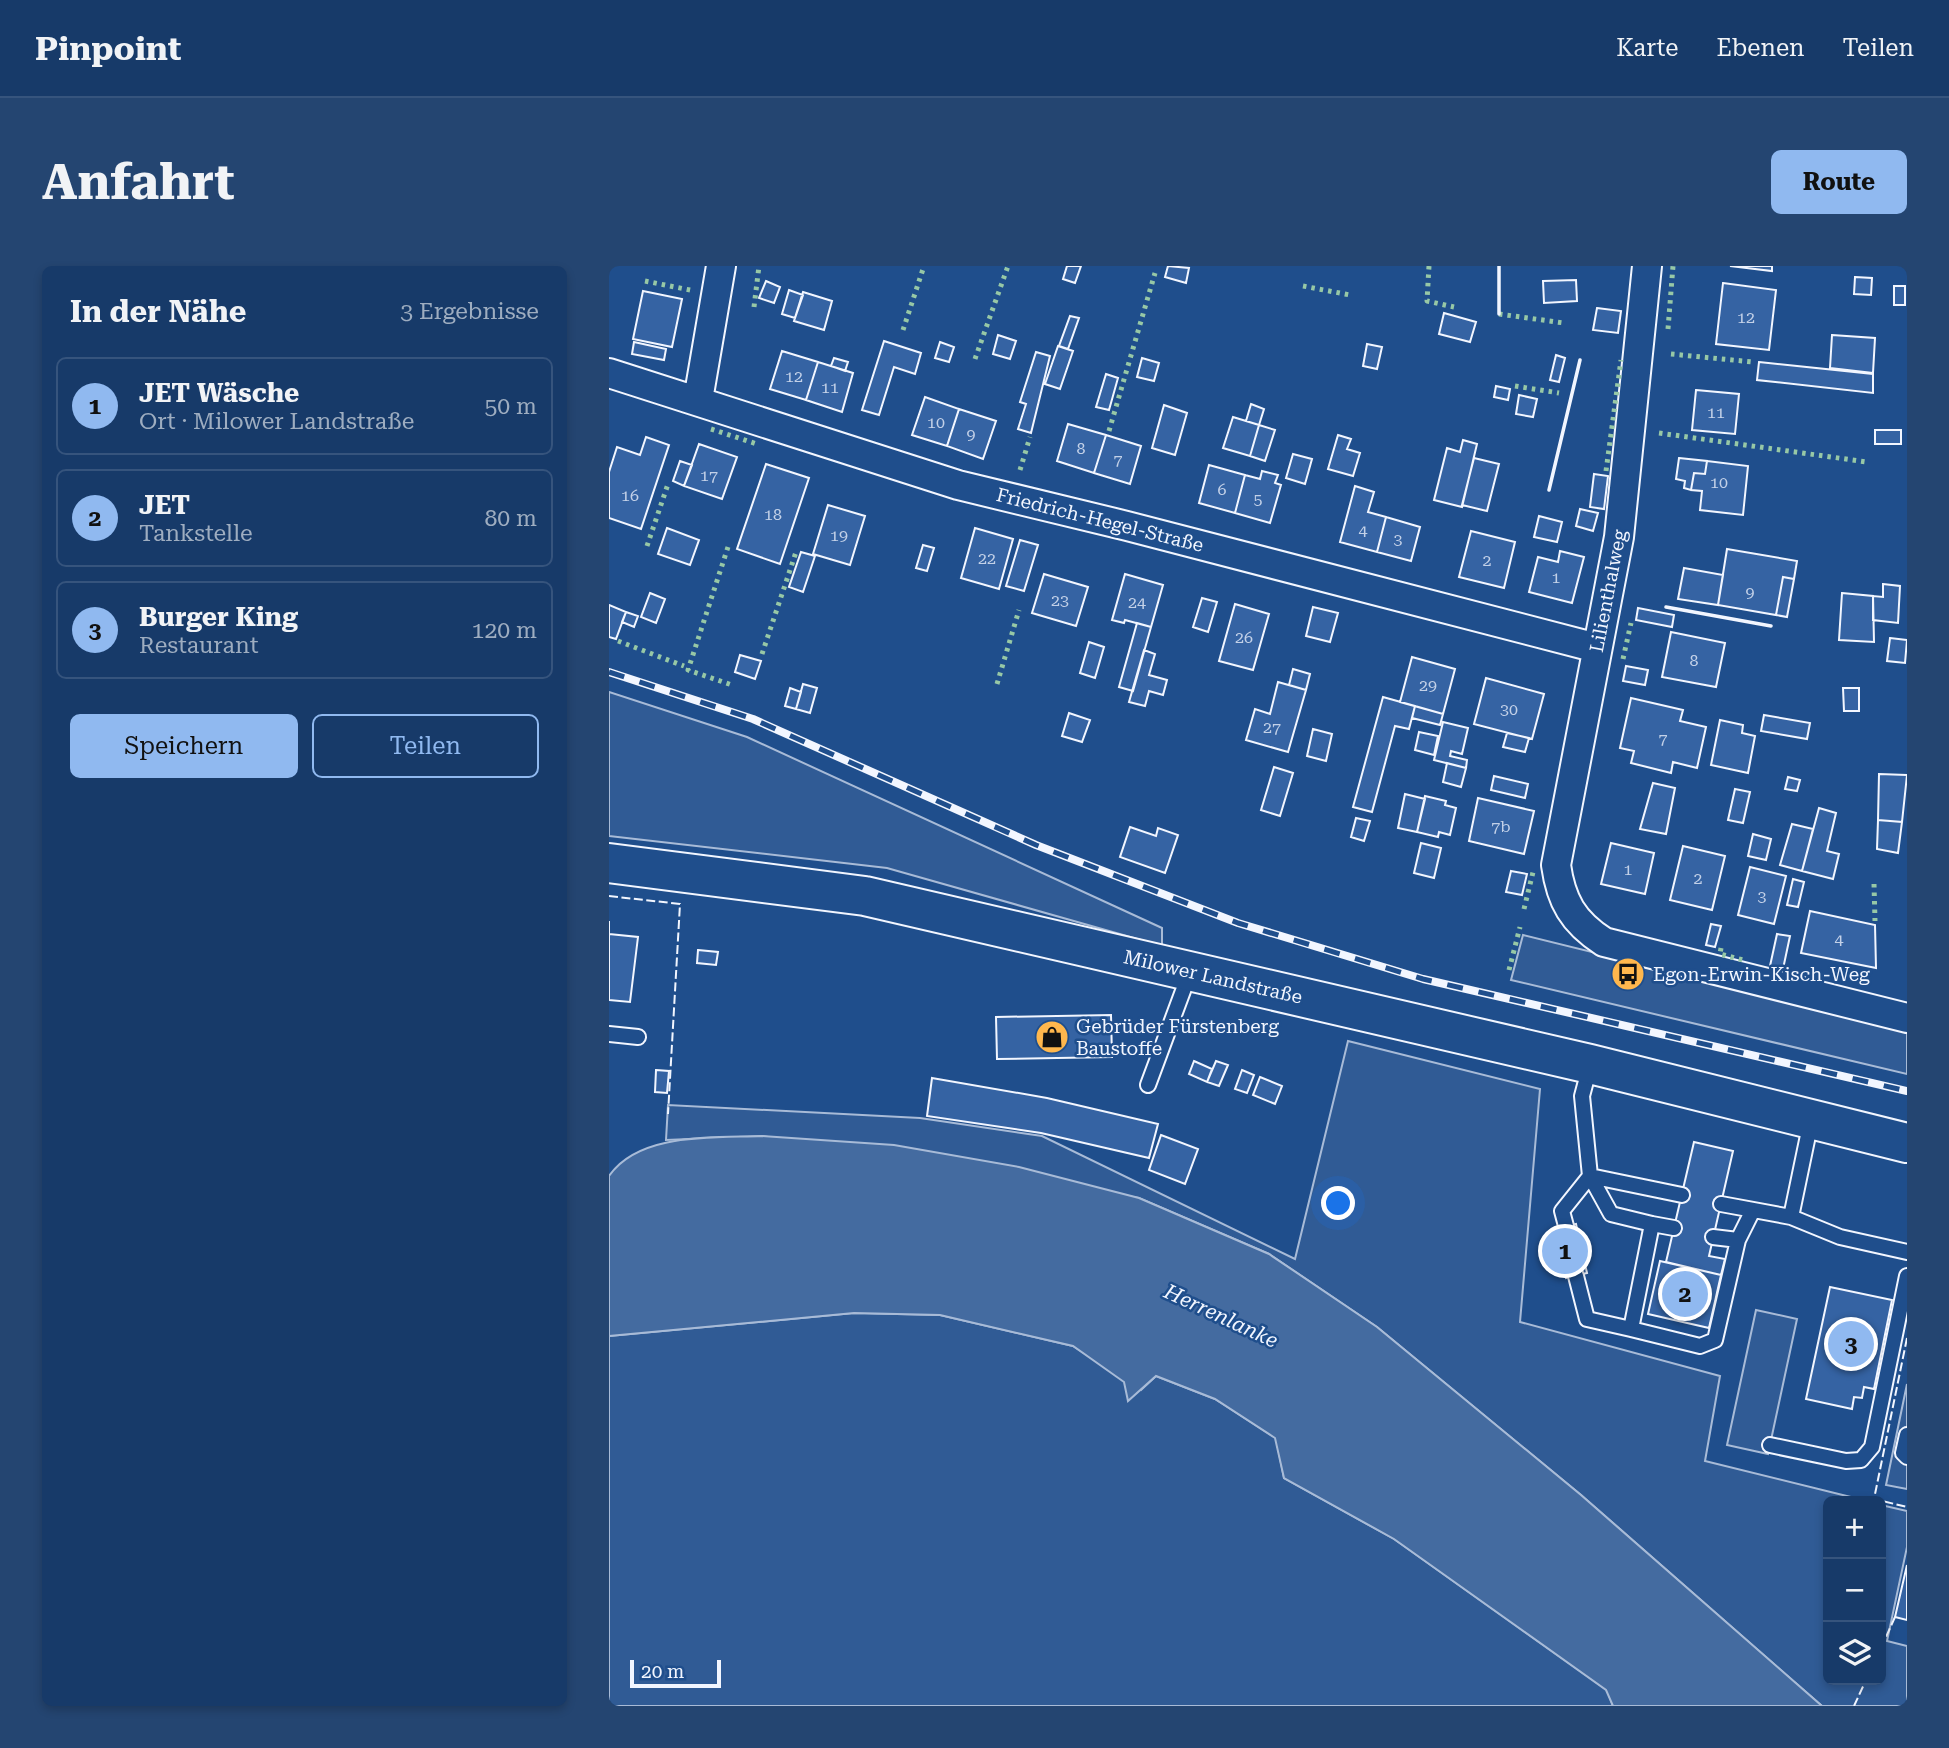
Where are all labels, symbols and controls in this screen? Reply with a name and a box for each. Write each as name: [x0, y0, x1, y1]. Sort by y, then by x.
text: Pinpoint: [35, 29, 181, 68]
text: Karte: [1616, 34, 1678, 62]
text: Ebenen: [1716, 34, 1805, 62]
text: Teilen: [1843, 34, 1914, 62]
button: Route: [1771, 150, 1907, 214]
text: Anfahrt: [42, 154, 235, 211]
text: In der Nähe: [70, 294, 246, 329]
text: 3 Ergebnisse: [400, 298, 539, 325]
house number: 12: [1737, 308, 1755, 327]
house number: 12: [785, 367, 803, 386]
text: JET Wäsche: [139, 378, 299, 408]
house number: 11: [821, 378, 839, 397]
text: 1: [89, 393, 101, 420]
text: 50 m: [484, 393, 537, 420]
house number: 11: [1707, 403, 1725, 422]
text: Ort · Milower Landstraße: [139, 408, 414, 435]
house number: 10: [927, 413, 945, 432]
house number: 9: [967, 425, 976, 444]
house number: 8: [1077, 439, 1086, 458]
house number: 7: [1114, 450, 1123, 469]
house number: 17: [700, 466, 718, 485]
house number: 10: [1710, 473, 1728, 492]
house number: 6: [1218, 480, 1227, 499]
street label: Friedrich-Hegel-Straße: [994, 483, 1206, 557]
house number: 16: [621, 486, 639, 505]
text: JET: [139, 490, 190, 520]
house number: 5: [1254, 490, 1263, 509]
text: 2: [89, 505, 101, 532]
text: 80 m: [484, 505, 537, 532]
house number: 18: [764, 505, 782, 524]
text: Tankstelle: [139, 520, 253, 547]
house number: 4: [1359, 521, 1368, 540]
house number: 19: [830, 526, 848, 545]
street label: Lilienthalweg: [1585, 528, 1631, 654]
house number: 3: [1394, 530, 1403, 549]
house number: 22: [978, 549, 996, 568]
house number: 2: [1483, 551, 1492, 570]
house number: 1: [1552, 568, 1561, 587]
house number: 9: [1746, 583, 1755, 602]
house number: 23: [1051, 591, 1069, 610]
house number: 24: [1128, 593, 1146, 612]
text: Burger King: [139, 602, 298, 632]
text: 3: [89, 617, 101, 644]
text: 120 m: [472, 617, 537, 644]
house number: 26: [1235, 628, 1253, 647]
text: Restaurant: [139, 632, 258, 659]
house number: 8: [1690, 651, 1699, 670]
house number: 29: [1419, 676, 1437, 695]
house number: 30: [1500, 700, 1518, 719]
button: Speichern: [70, 714, 298, 778]
button: Teilen: [312, 714, 539, 778]
house number: 27: [1263, 718, 1281, 737]
house number: 7: [1659, 729, 1668, 748]
house number: 7b: [1491, 817, 1511, 836]
house number: 1: [1624, 860, 1633, 879]
house number: 2: [1694, 869, 1703, 888]
house number: 3: [1758, 887, 1767, 906]
house number: 4: [1835, 930, 1844, 949]
street label: Milower Landstraße: [1121, 945, 1305, 1009]
bus stop icon: Egon-Erwin-Kisch-Weg: [1609, 955, 1647, 993]
place label: Egon-Erwin-Kisch-Weg: [1653, 963, 1870, 986]
place label: Gebrüder Fürstenberg Baustoffe: [1076, 1015, 1279, 1060]
shop icon: Gebrüder Fürstenberg Baustoffe: [1033, 1018, 1071, 1056]
your location: [1321, 1186, 1355, 1220]
pin: 1: [1542, 1225, 1588, 1277]
pin: 2: [1662, 1268, 1708, 1320]
water label: Herrenlanke: [1160, 1279, 1282, 1353]
pin: 3: [1828, 1318, 1874, 1370]
map controls: [1823, 1496, 1886, 1685]
button: +: [1823, 1496, 1886, 1559]
button: −: [1823, 1559, 1886, 1622]
button: layers: [1823, 1622, 1886, 1685]
scale bar: [630, 1657, 721, 1689]
text: 20 m: [641, 1660, 684, 1683]

